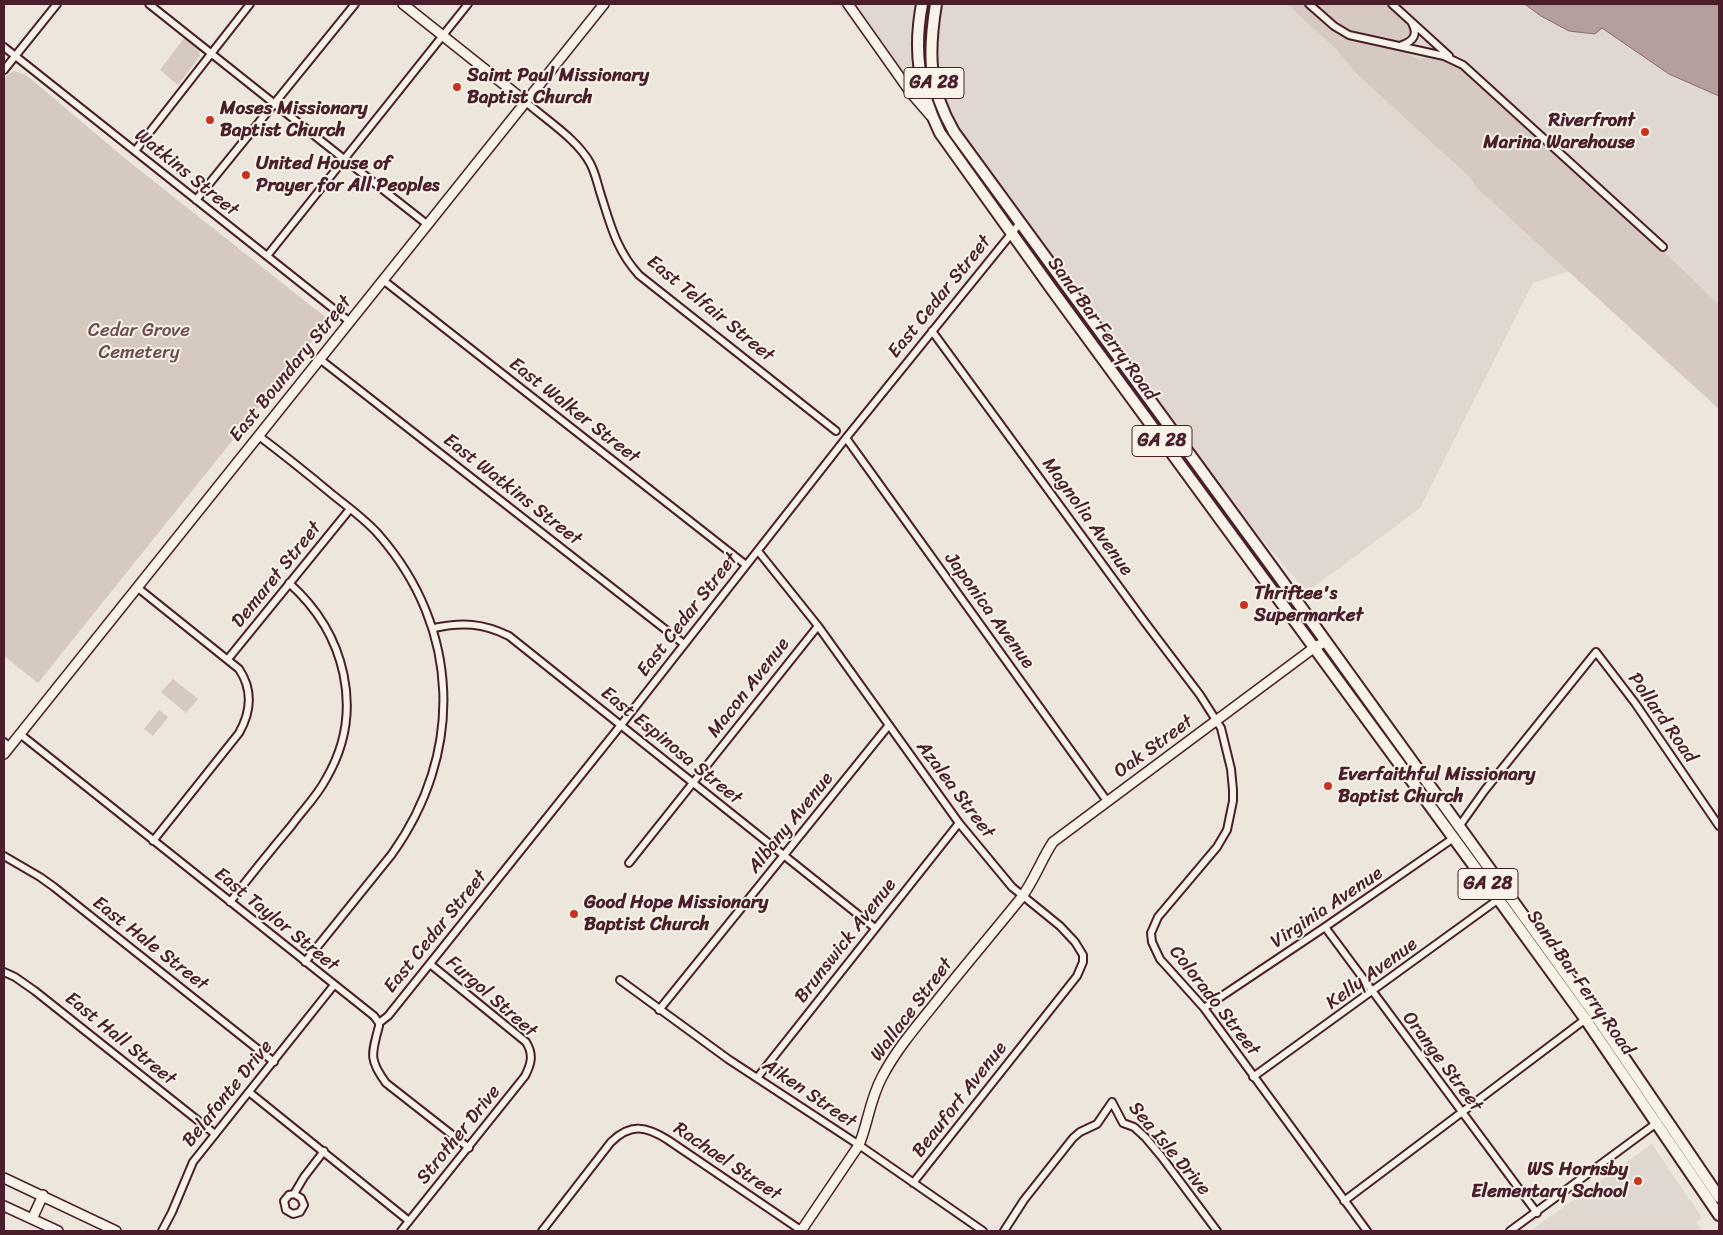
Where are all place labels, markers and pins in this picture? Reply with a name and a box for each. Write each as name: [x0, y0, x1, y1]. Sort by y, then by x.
place label: Saint Paul Missionary Baptist Church: [467, 65, 649, 109]
marker: Saint Paul Missionary Baptist Church: [451, 81, 463, 93]
place label: Moses Missionary Baptist Church: [220, 98, 368, 142]
place label: Riverfront Marina Warehouse: [1483, 110, 1635, 154]
marker: Moses Missionary Baptist Church: [204, 114, 216, 126]
marker: Riverfront Marina Warehouse: [1639, 126, 1651, 138]
place label: United House of Prayer for All Peoples: [256, 153, 440, 197]
marker: United House of Prayer for All Peoples: [240, 169, 252, 181]
place label: Thriftee's Supermarket: [1254, 583, 1363, 627]
marker: Thriftee's Supermarket: [1238, 599, 1250, 611]
place label: Everfaithful Missionary Baptist Church: [1338, 764, 1535, 808]
marker: Everfaithful Missionary Baptist Church: [1322, 780, 1334, 792]
place label: Good Hope Missionary Baptist Church: [584, 892, 768, 936]
marker: Good Hope Missionary Baptist Church: [568, 908, 580, 920]
place label: WS Hornsby Elementary School: [1471, 1159, 1628, 1203]
marker: WS Hornsby Elementary School: [1632, 1175, 1644, 1187]

